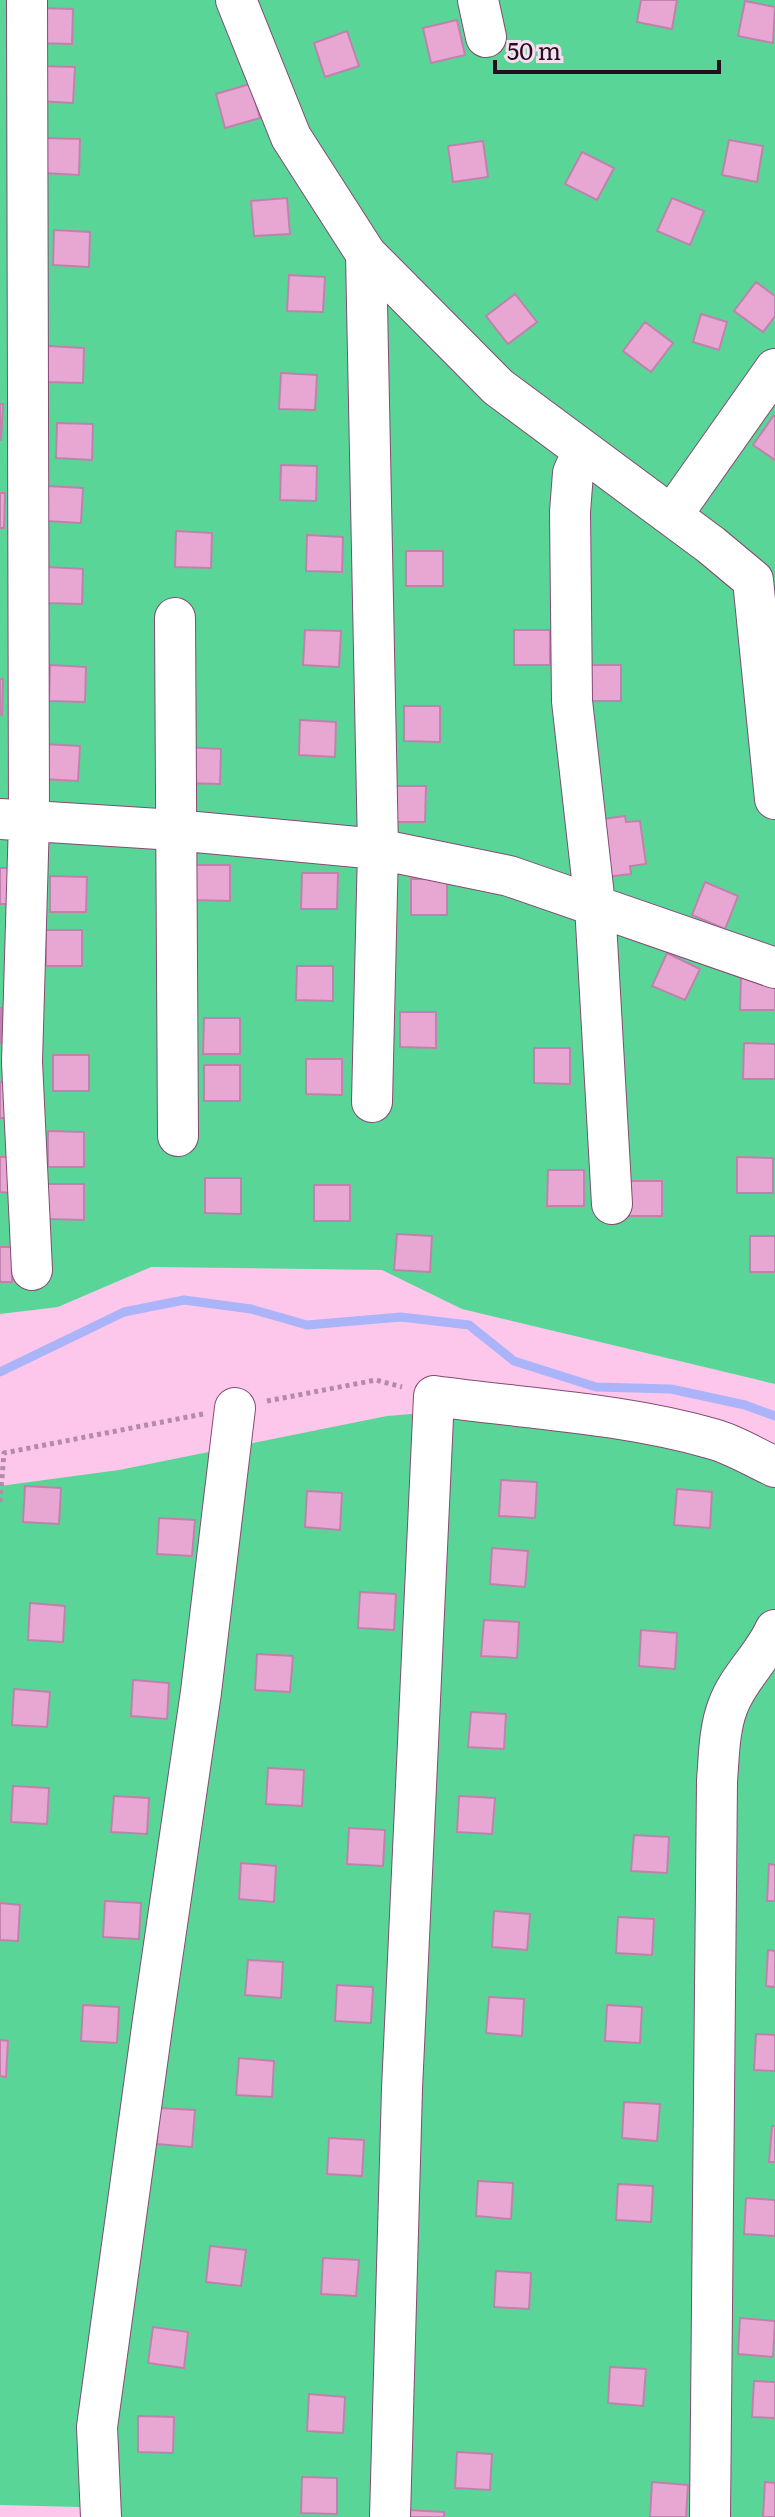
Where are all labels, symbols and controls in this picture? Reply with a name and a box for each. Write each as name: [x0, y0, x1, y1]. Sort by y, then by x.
scale bar: [495, 24, 719, 74]
text: 50 m: [507, 32, 561, 67]

